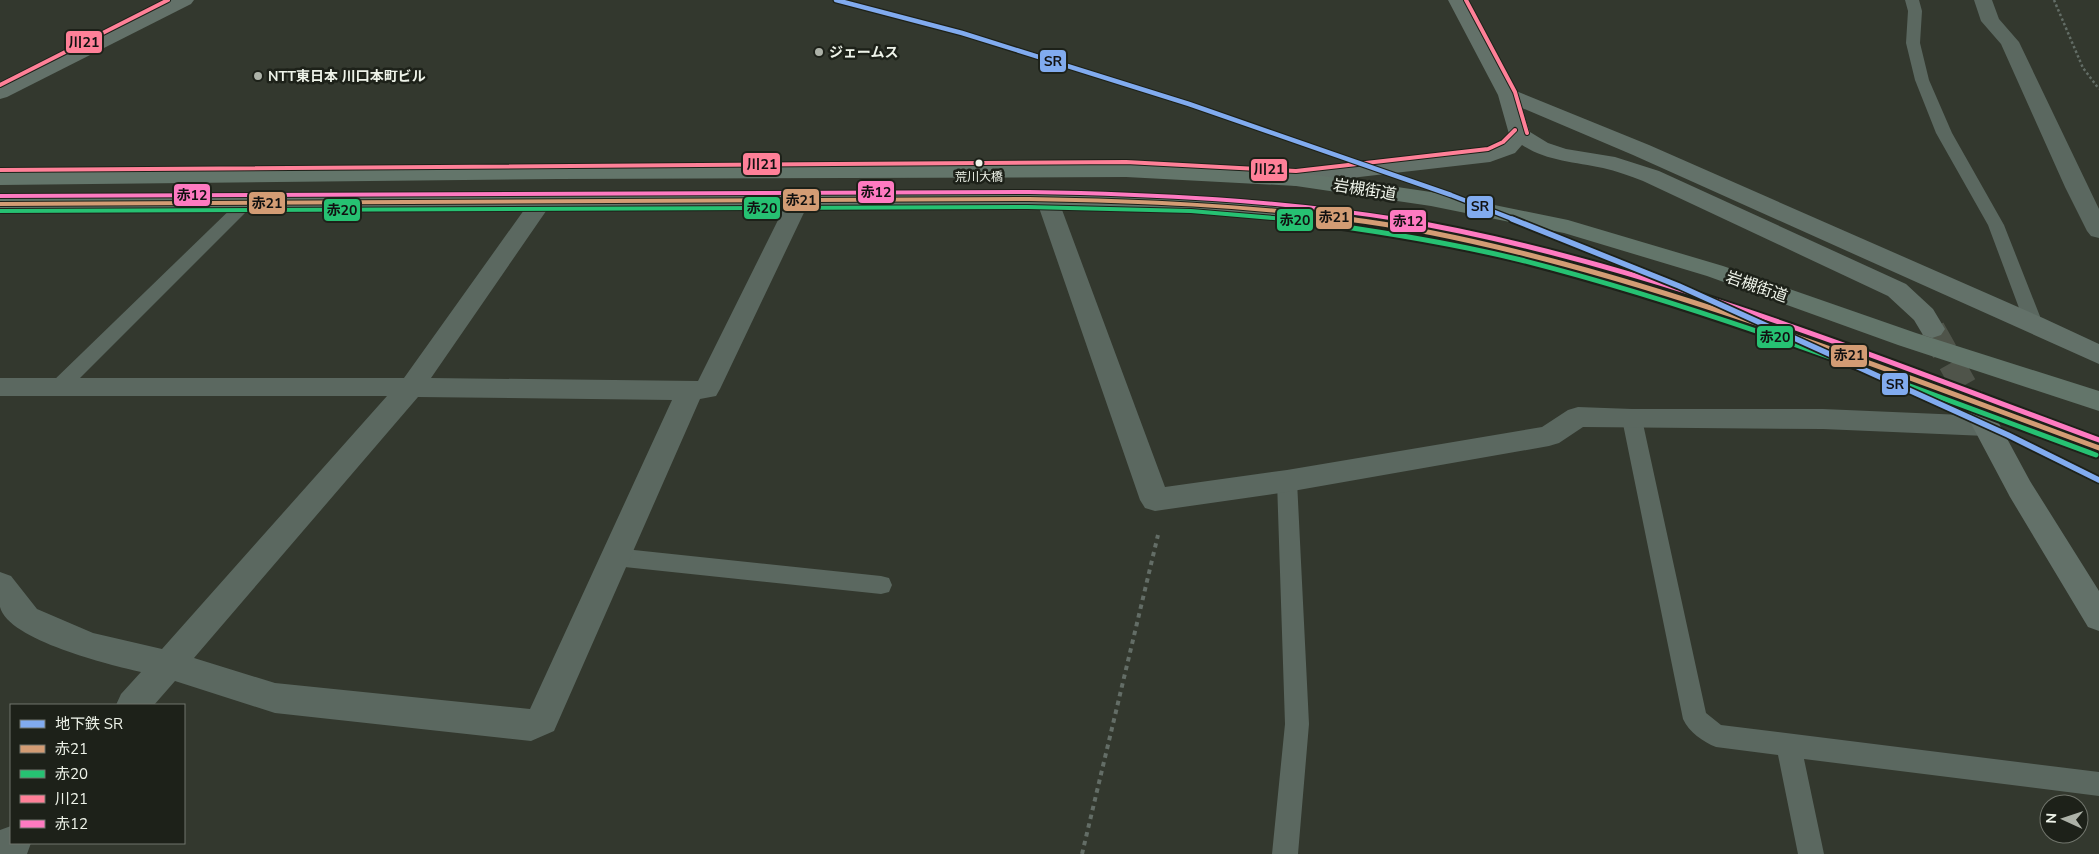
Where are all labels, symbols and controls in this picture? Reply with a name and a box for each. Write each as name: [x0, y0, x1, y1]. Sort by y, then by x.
line badge: 川21: [65, 30, 103, 54]
text: 川21: [69, 33, 99, 52]
place label: ジェームス: [829, 43, 899, 62]
marker: ジェームス: [813, 46, 825, 58]
line badge: SR: [1039, 49, 1067, 73]
text: SR: [1044, 52, 1063, 71]
place label: NTT東日本 川口本町ビル: [268, 67, 426, 86]
marker: NTT東日本 川口本町ビル: [252, 70, 264, 82]
line badge: 川21: [742, 152, 781, 176]
text: 川21: [747, 155, 777, 174]
marker: 荒川大橋: [974, 158, 984, 168]
line badge: 川21: [1250, 158, 1288, 182]
text: 川21: [1254, 160, 1284, 179]
place label: 荒川大橋: [955, 169, 1003, 185]
street label: 岩槻街道: [1332, 174, 1398, 206]
line badge: 赤12: [857, 180, 895, 204]
line badge: 赤12: [173, 183, 211, 207]
text: 赤12: [861, 183, 891, 202]
text: 赤12: [177, 186, 207, 205]
line badge: 赤21: [782, 188, 820, 212]
line badge: 赤21: [248, 191, 286, 215]
text: 赤21: [786, 191, 816, 210]
text: 赤21: [252, 194, 282, 213]
line badge: SR: [1466, 195, 1494, 219]
line badge: 赤20: [743, 196, 781, 220]
text: SR: [1471, 197, 1490, 216]
line badge: 赤20: [323, 198, 361, 222]
text: 赤20: [747, 199, 777, 218]
text: 赤20: [327, 201, 357, 220]
line badge: 赤21: [1315, 206, 1353, 230]
line badge: 赤20: [1276, 208, 1314, 232]
text: 赤21: [1319, 208, 1349, 227]
line badge: 赤12: [1389, 209, 1427, 233]
text: 赤20: [1280, 211, 1310, 230]
text: 赤12: [1393, 212, 1423, 231]
street label: 岩槻街道: [1723, 266, 1791, 308]
line badge: 赤20: [1756, 325, 1794, 349]
text: 赤20: [1760, 328, 1790, 347]
line badge: 赤21: [1830, 344, 1868, 368]
text: 赤21: [1834, 346, 1864, 365]
line badge: SR: [1881, 372, 1909, 396]
text: SR: [1886, 375, 1905, 394]
legend: [10, 704, 185, 844]
text: 地下鉄 SR: [55, 714, 123, 734]
text: 赤21: [55, 739, 88, 759]
text: 赤20: [55, 764, 88, 784]
text: 川21: [55, 789, 88, 809]
north arrow: [2039, 794, 2089, 844]
text: N: [2042, 813, 2061, 824]
text: 赤12: [55, 814, 88, 834]

